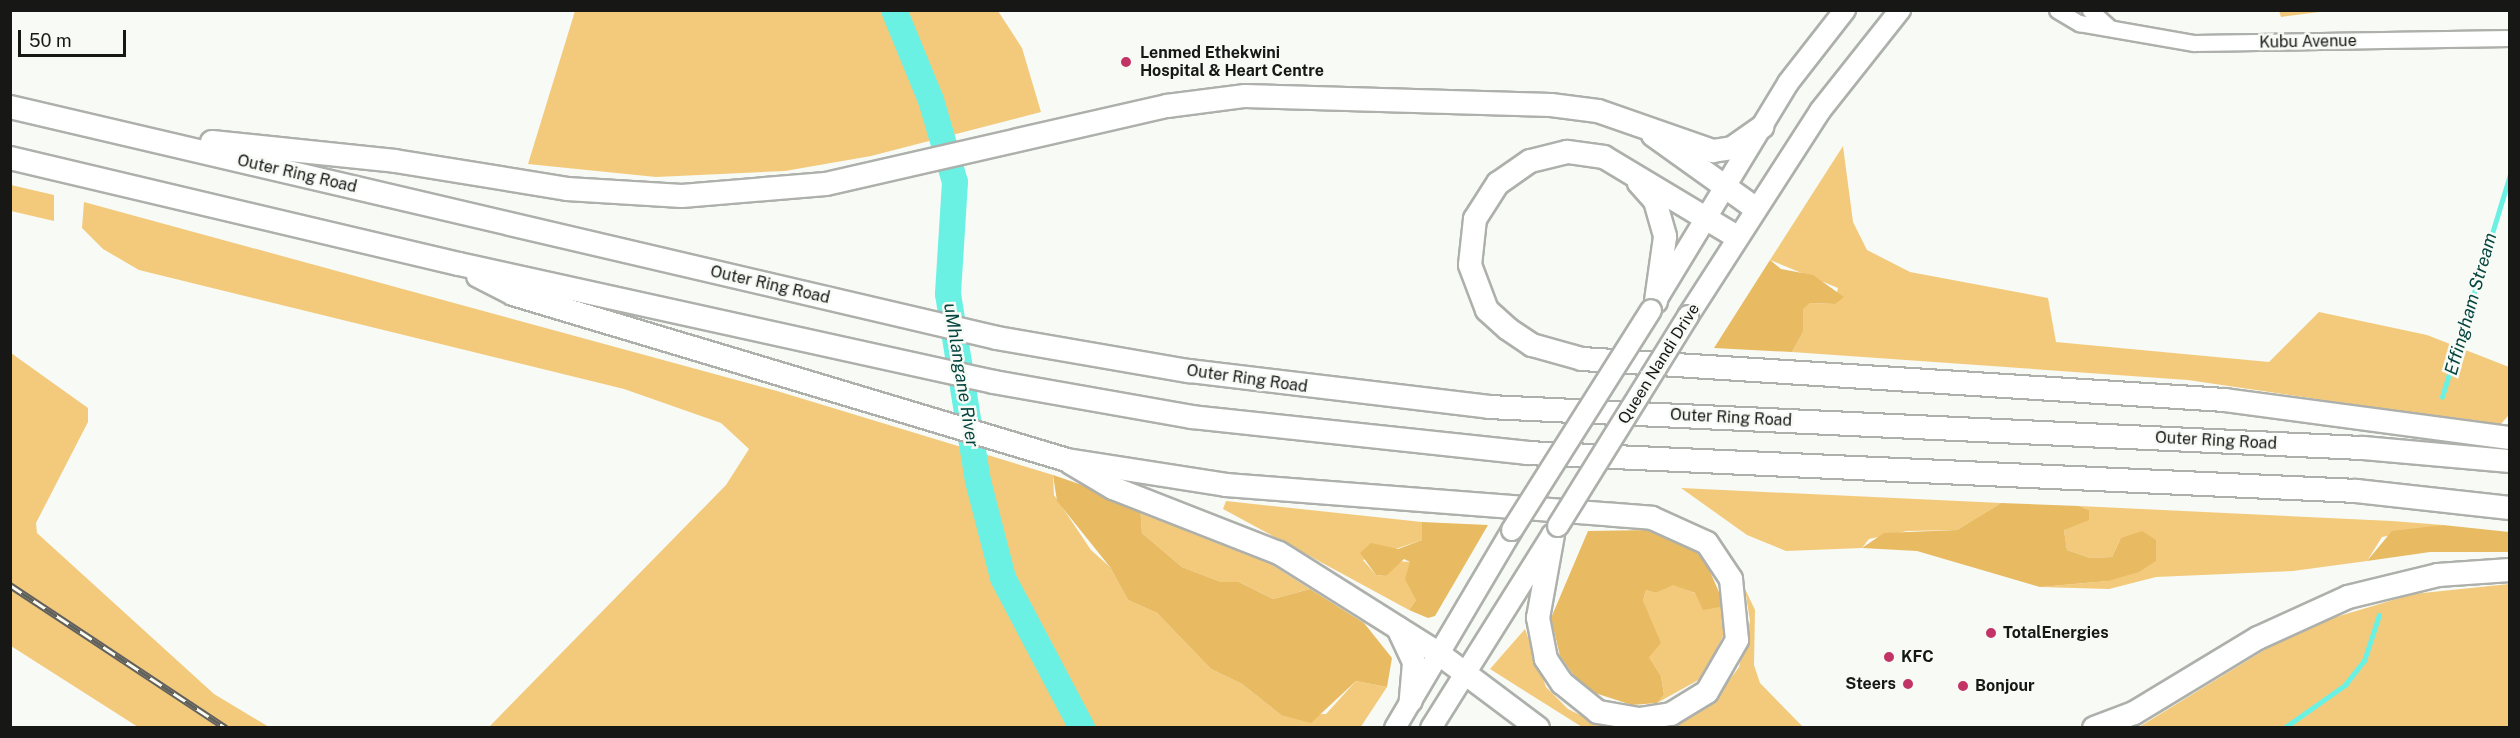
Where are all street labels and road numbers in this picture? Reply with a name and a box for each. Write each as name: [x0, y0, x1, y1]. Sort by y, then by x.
street label: Kubu Avenue: [2259, 32, 2357, 52]
street label: Outer Ring Road: [235, 151, 359, 197]
street label: Outer Ring Road: [708, 262, 832, 308]
street label: Queen Nandi Drive: [1614, 300, 1704, 428]
street label: Outer Ring Road: [1185, 361, 1309, 397]
street label: Outer Ring Road: [1670, 405, 1792, 431]
street label: Outer Ring Road: [2155, 428, 2277, 454]

